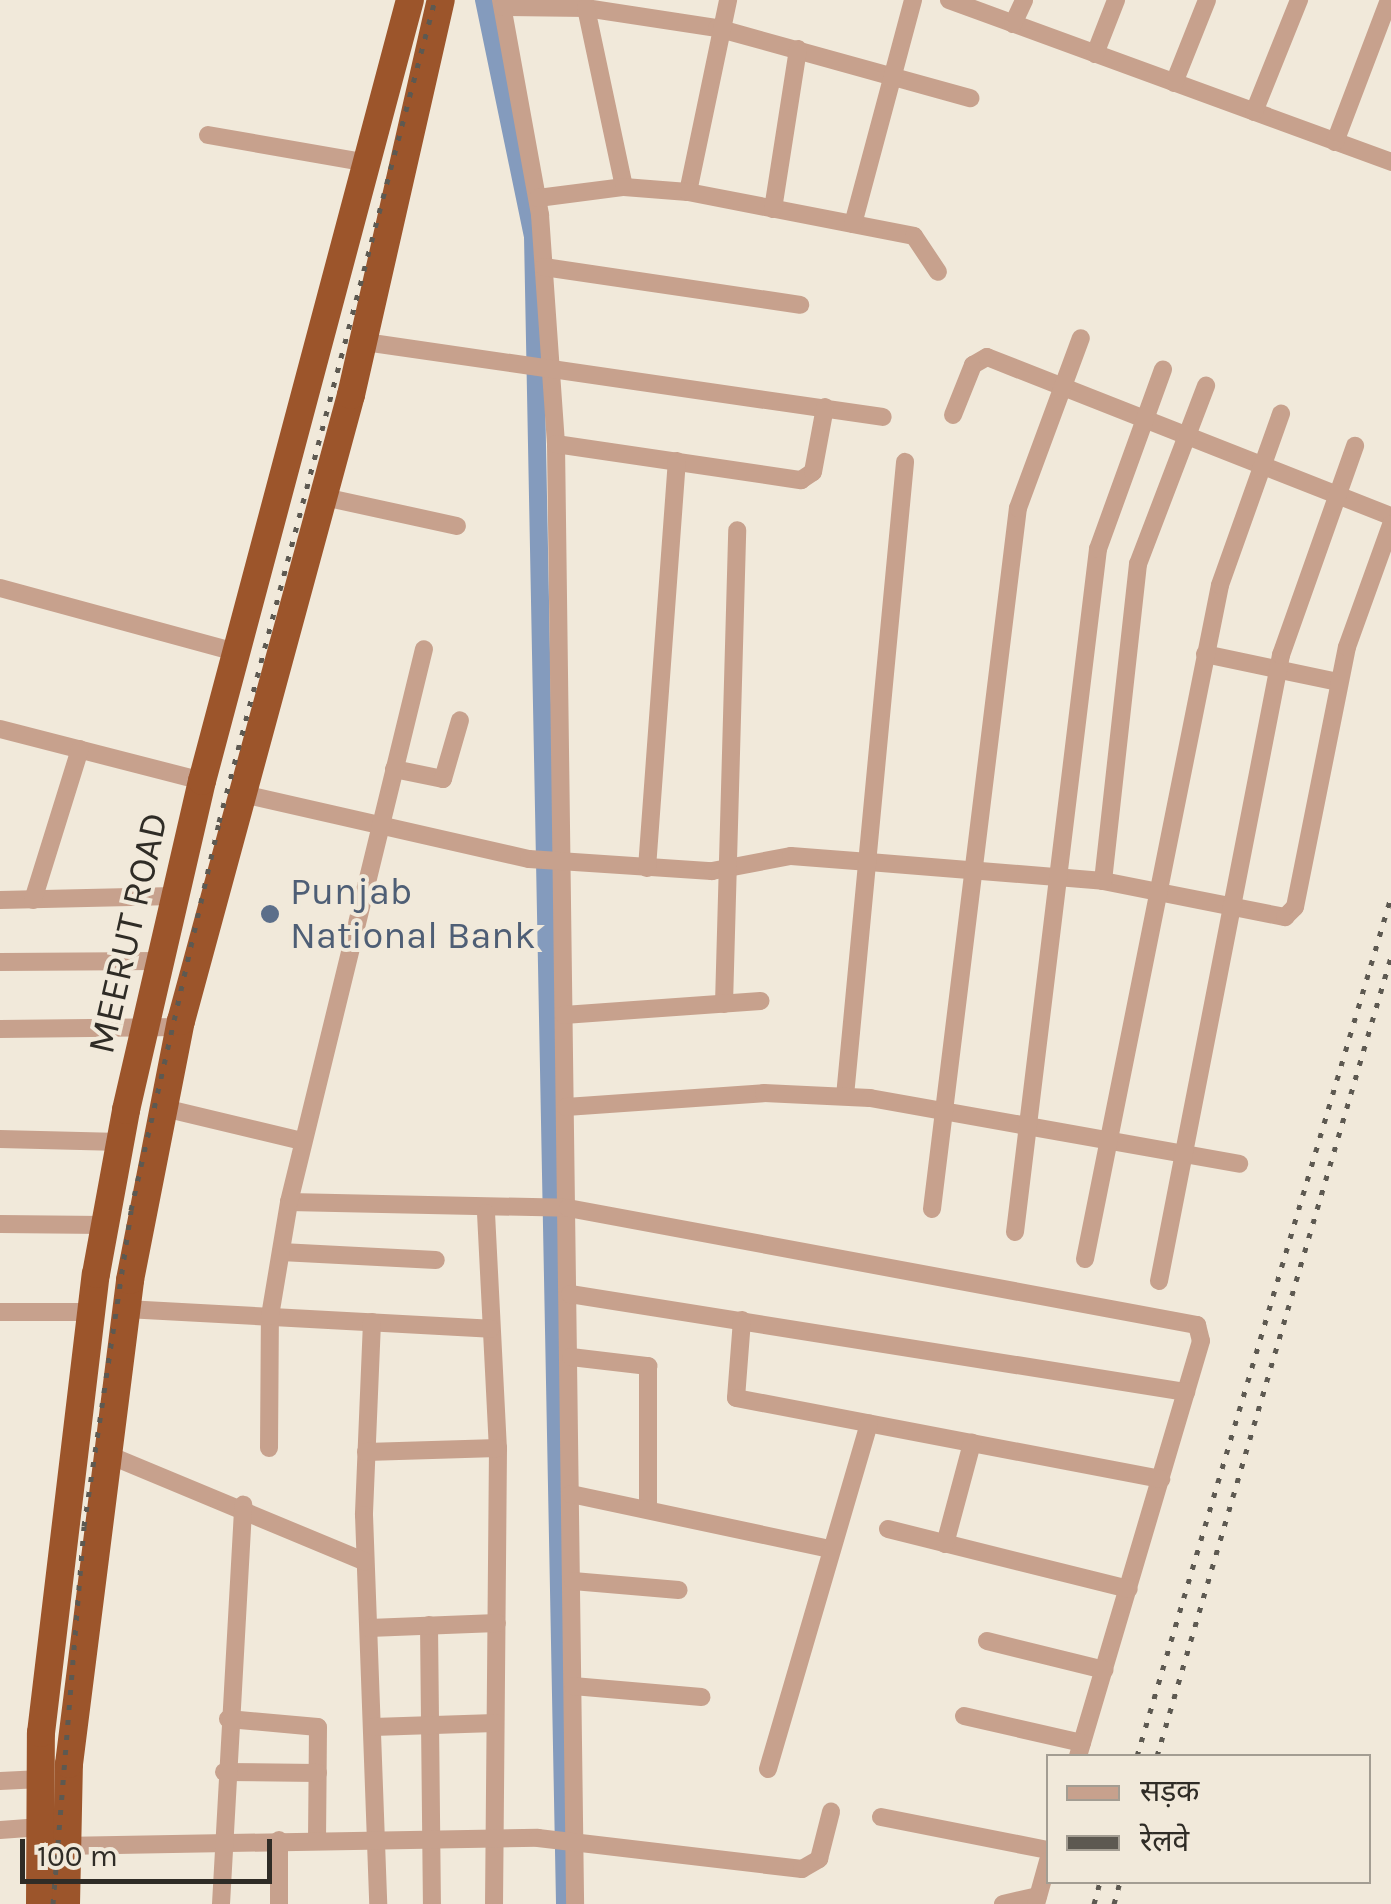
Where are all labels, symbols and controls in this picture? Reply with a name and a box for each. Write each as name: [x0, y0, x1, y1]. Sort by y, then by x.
street label: MEERUT ROAD: [78, 808, 178, 1058]
place label: Punjab National Bank: [290, 869, 536, 958]
marker: Punjab National Bank: [259, 903, 281, 925]
legend: [1046, 1754, 1371, 1884]
text: सड़क: [1140, 1773, 1199, 1809]
scale bar: [25, 1819, 278, 1881]
text: रेलवे: [1140, 1823, 1189, 1859]
text: 100 m: [37, 1838, 118, 1874]

